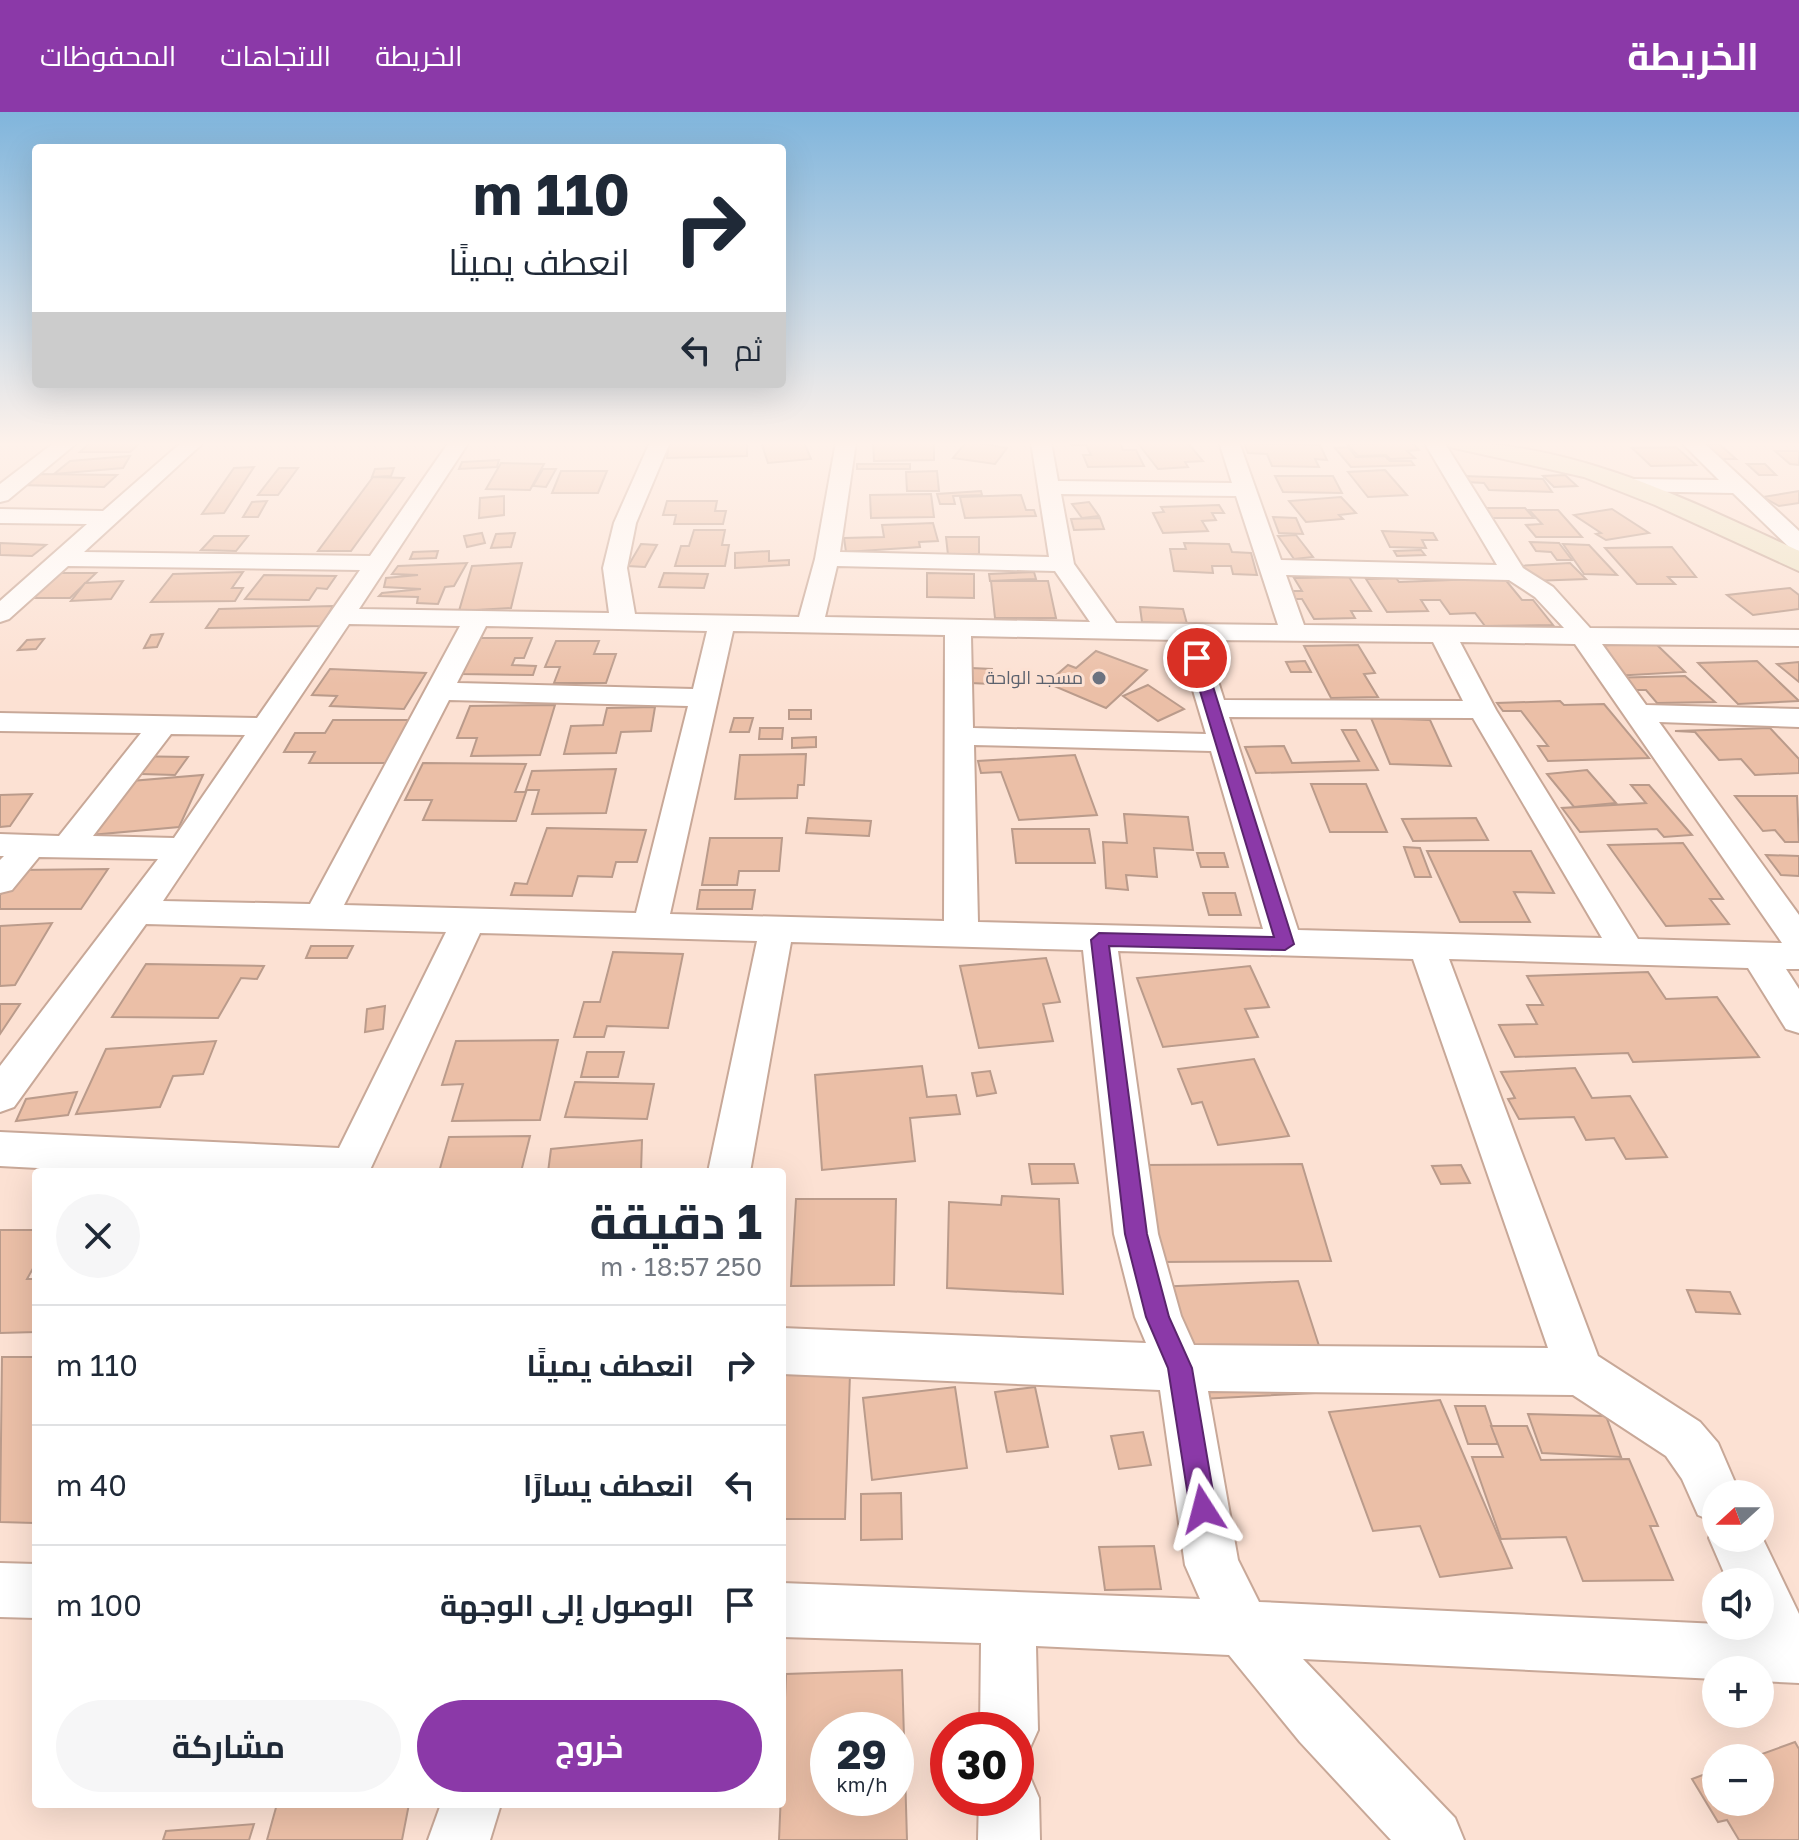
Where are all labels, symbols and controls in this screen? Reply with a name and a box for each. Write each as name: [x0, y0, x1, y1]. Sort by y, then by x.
text: الخريطة: [1627, 33, 1759, 78]
text: المحفوظات: [40, 39, 176, 72]
text: الاتجاهات: [220, 39, 331, 72]
text: الخريطة: [375, 39, 463, 72]
text: 110 m: [473, 160, 630, 227]
icon: right: [658, 176, 762, 280]
text: انعطف يمينًا: [448, 240, 630, 283]
icon: left: [674, 328, 718, 372]
text: ثم: [734, 332, 762, 368]
pin: [1163, 624, 1231, 692]
icon: arrive: [1175, 636, 1219, 680]
place label: مسجد الواحة: [986, 666, 1083, 689]
marker: مسجد الواحة: [1090, 669, 1108, 687]
text: 1 دقيقة: [590, 1192, 762, 1250]
button: close: [56, 1194, 140, 1278]
text: 250 m · 18:57: [600, 1251, 762, 1282]
icon: right: [718, 1343, 762, 1387]
text: 110 m: [56, 1347, 138, 1383]
text: انعطف يمينًا: [527, 1347, 694, 1383]
icon: left: [718, 1463, 762, 1507]
text: 40 m: [56, 1467, 127, 1503]
text: انعطف يسارًا: [523, 1467, 694, 1503]
position arrow: [1161, 1467, 1245, 1551]
north arrow: [1702, 1480, 1774, 1552]
map controls: [1702, 1480, 1774, 1816]
button: sound: [1702, 1568, 1774, 1640]
icon: arrive: [718, 1583, 762, 1627]
text: 100 m: [56, 1587, 142, 1623]
text: الوصول إلى الوجهة: [440, 1587, 694, 1623]
button: +: [1702, 1656, 1774, 1728]
button: مشاركة: [56, 1700, 401, 1792]
button: خروج: [417, 1700, 762, 1792]
speed limit sign: 30: [930, 1712, 1034, 1816]
text: 29: [837, 1730, 887, 1778]
button: −: [1702, 1744, 1774, 1816]
text: km/h: [837, 1772, 887, 1796]

